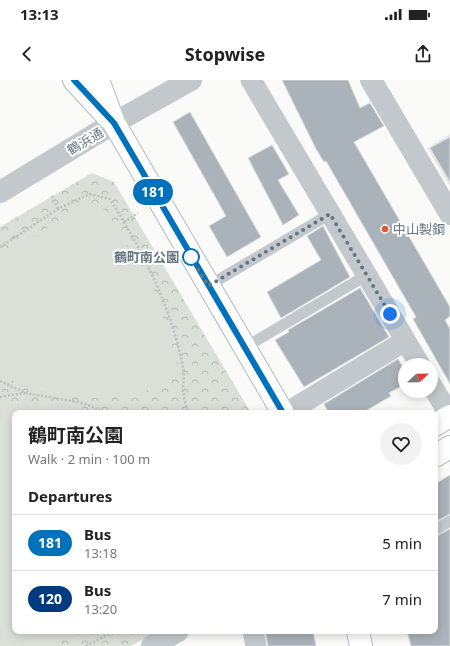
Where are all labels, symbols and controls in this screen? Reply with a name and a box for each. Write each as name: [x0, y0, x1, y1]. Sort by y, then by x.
text: 13:13: [20, 4, 59, 24]
text: Stopwise: [185, 42, 265, 66]
icon: back: [16, 43, 38, 65]
icon: share: [412, 43, 434, 65]
street label: 鶴浜通: [64, 123, 106, 159]
line badge: 181: [130, 179, 176, 205]
text: 181: [141, 182, 165, 201]
place label: 中山製鋼: [393, 220, 445, 238]
marker: 中山製鋼: [380, 224, 390, 234]
place label: 鶴町南公園: [114, 248, 179, 266]
marker: 鶴町南公園: [182, 248, 200, 266]
your location: [380, 304, 400, 324]
north arrow: [398, 358, 438, 398]
map controls: [398, 358, 438, 398]
text: 鶴町南公園: [28, 422, 123, 448]
button: heart: [380, 423, 422, 465]
text: Walk · 2 min · 100 m: [28, 450, 150, 468]
text: Departures: [28, 486, 112, 506]
text: Bus: [84, 524, 111, 544]
text: 181: [38, 533, 62, 552]
text: 5 min: [382, 533, 422, 553]
text: 13:18: [84, 544, 117, 562]
text: Bus: [84, 580, 111, 600]
text: 120: [38, 589, 62, 608]
text: 7 min: [382, 589, 422, 609]
text: 13:20: [84, 600, 117, 618]

